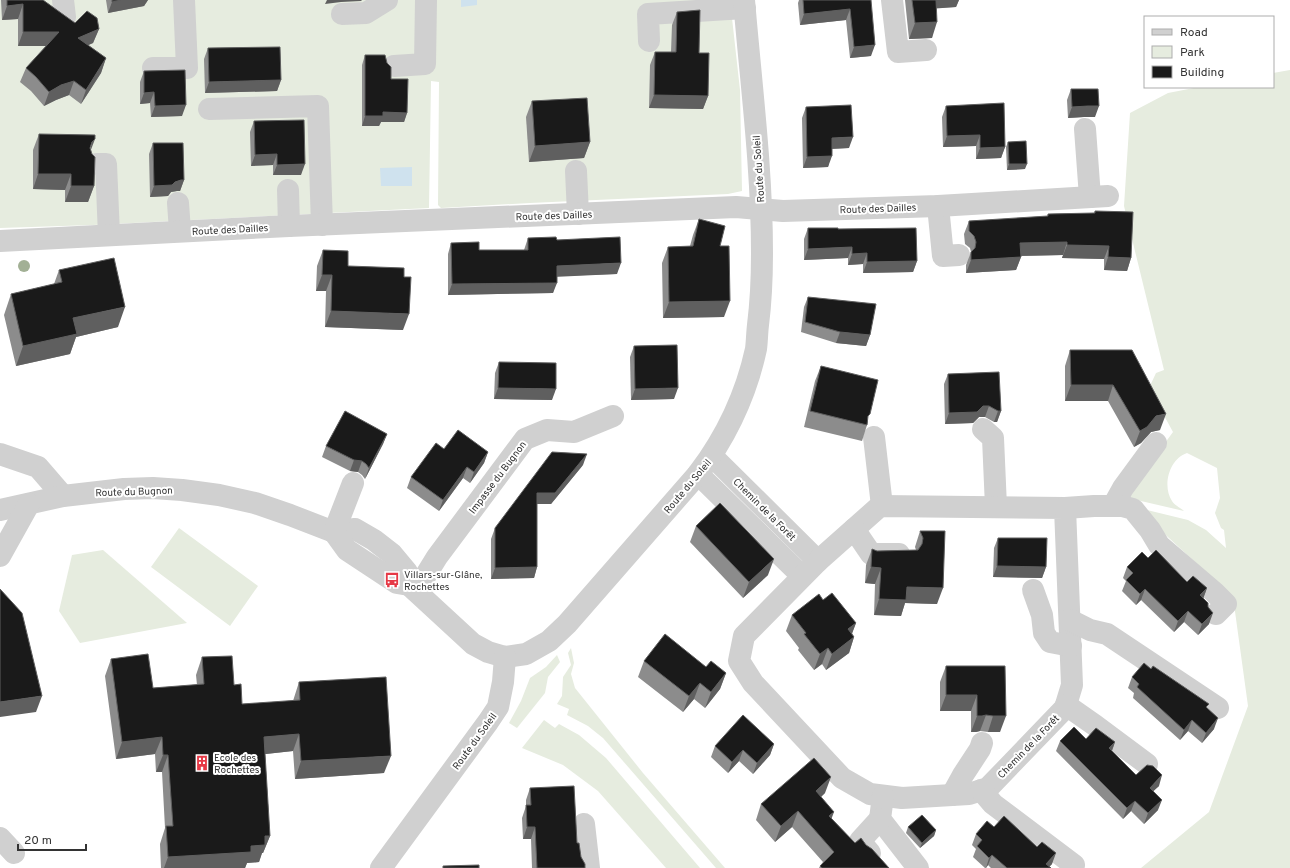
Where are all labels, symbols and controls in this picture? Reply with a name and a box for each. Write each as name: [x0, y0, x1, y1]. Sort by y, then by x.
legend: [1144, 16, 1274, 88]
text: Road: [1180, 25, 1208, 41]
text: Park: [1180, 45, 1205, 61]
text: Building: [1180, 65, 1224, 81]
street label: Route du Soleil: [751, 135, 768, 203]
street label: Route des Dailles: [840, 202, 917, 217]
street label: Route des Dailles: [516, 209, 593, 224]
street label: Route des Dailles: [191, 222, 269, 239]
street label: Impasse du Bugnon: [467, 439, 530, 517]
street label: Route du Soleil: [662, 457, 715, 517]
street label: Chemin de la Forêt: [730, 476, 798, 544]
street label: Route du Bugnon: [95, 485, 173, 500]
place label: Villars-sur-Glâne, Rochettes: [404, 569, 482, 594]
bus stop icon: Villars-sur-Glâne, Rochettes: [383, 571, 401, 589]
street label: Route du Soleil: [450, 711, 500, 773]
street label: Chemin de la Forêt: [995, 712, 1063, 782]
place label: Ecole des Rochettes: [214, 752, 260, 777]
building icon: Ecole des Rochettes: [193, 754, 211, 772]
scale bar: [18, 826, 86, 852]
text: 20 m: [24, 833, 52, 849]

